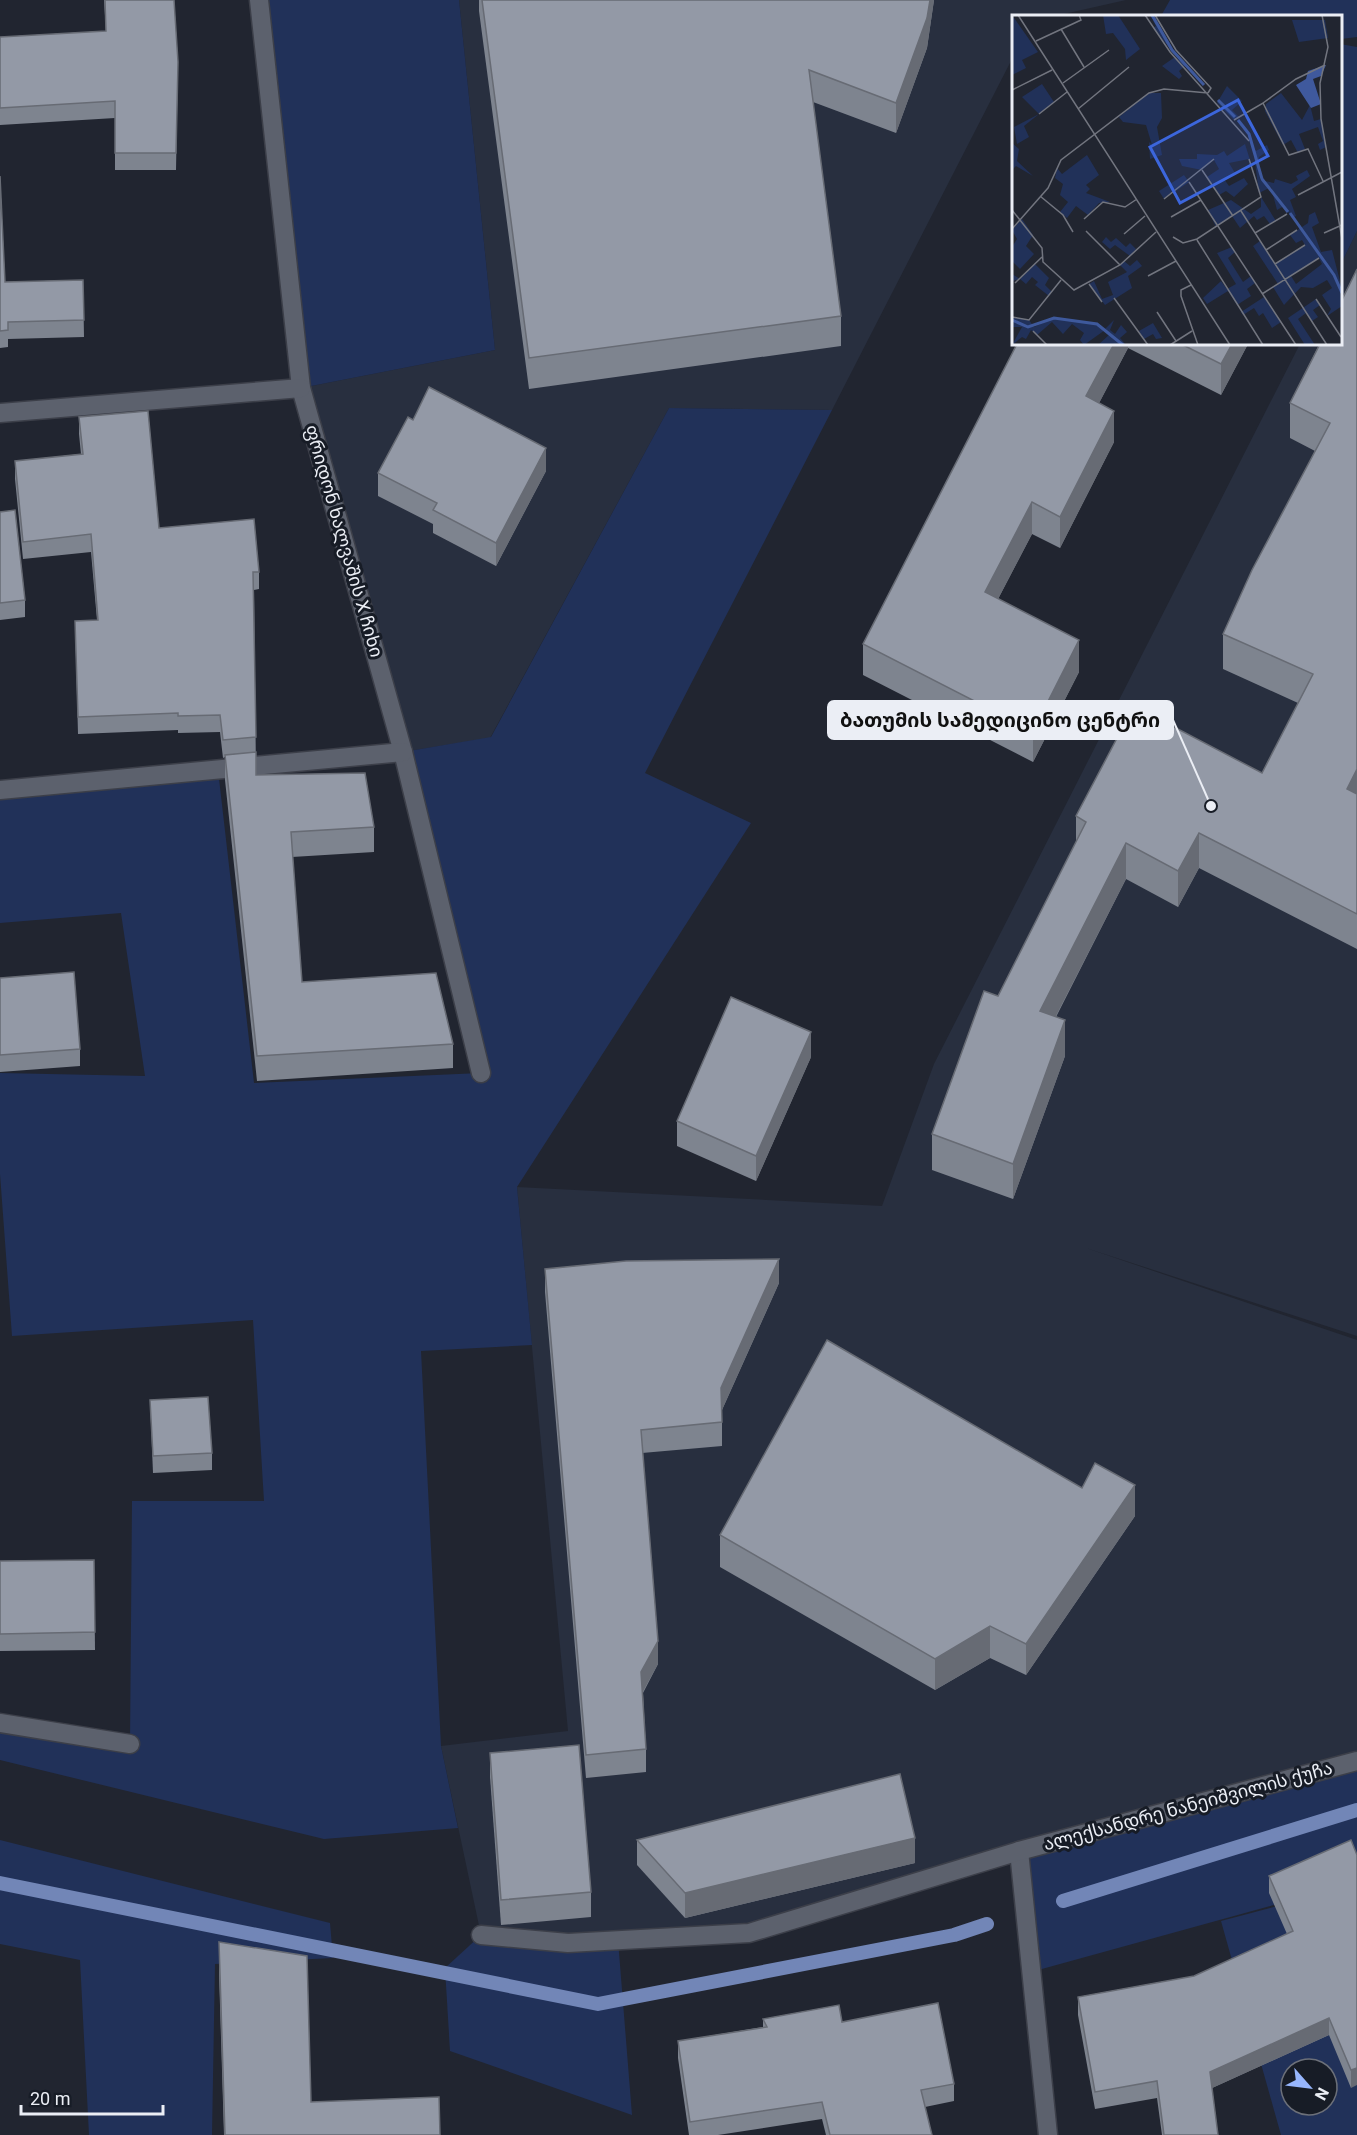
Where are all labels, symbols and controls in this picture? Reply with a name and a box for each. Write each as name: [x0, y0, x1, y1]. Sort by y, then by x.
inset map: [1012, 15, 1342, 345]
street label: ფრიდონ ხალვაშის X ჩიხი: [300, 422, 388, 660]
callout: ბათუმის სამედიცინო ცენტრი: [828, 701, 1173, 739]
text: ბათუმის სამედიცინო ცენტრი: [840, 708, 1160, 733]
street label: ალექსანდრე ნანეიშვილის ქუჩა: [1041, 1757, 1335, 1855]
north arrow: [1279, 2057, 1339, 2117]
scale bar: [21, 2078, 164, 2116]
text: N: [1311, 2084, 1333, 2103]
text: 20 m: [30, 2088, 70, 2109]

